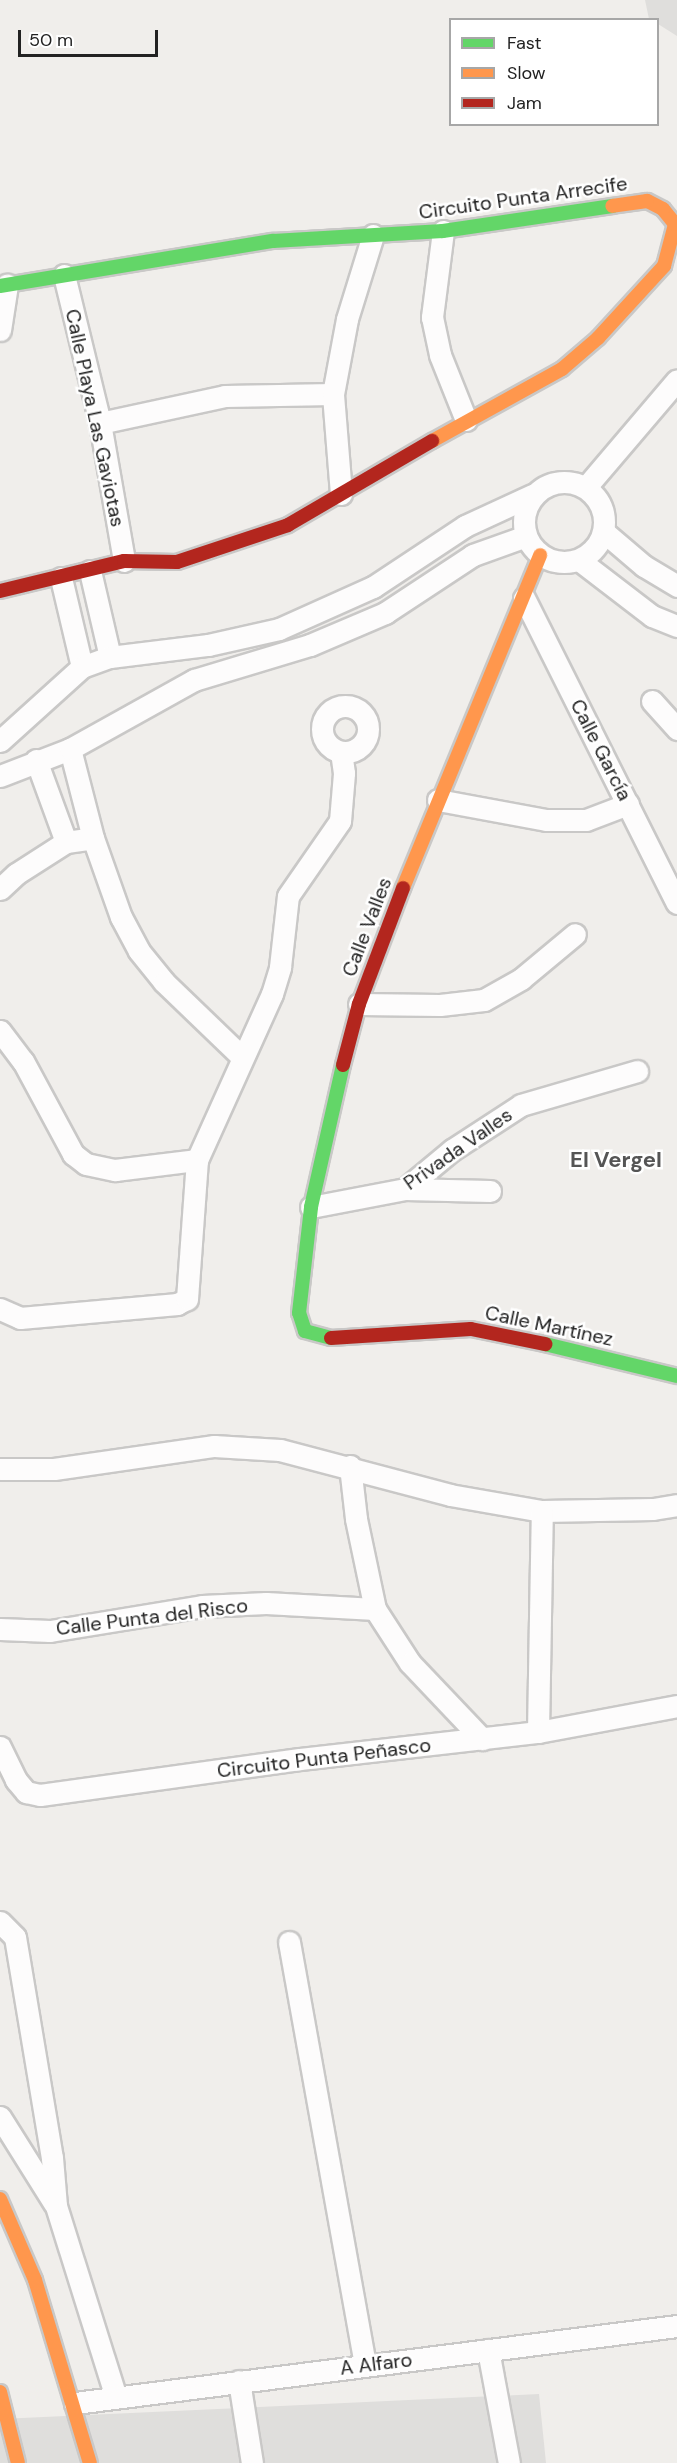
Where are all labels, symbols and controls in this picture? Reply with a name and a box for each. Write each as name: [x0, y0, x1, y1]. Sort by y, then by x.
scale bar: [21, 18, 160, 56]
legend: [449, 18, 659, 126]
text: 50 m: [29, 28, 73, 52]
text: Fast: [507, 31, 542, 55]
text: Slow: [507, 61, 546, 85]
text: Jam: [507, 91, 542, 115]
street label: Circuito Punta Arrecife: [417, 171, 629, 225]
street label: Calle Playa Las Gaviotas: [60, 307, 130, 529]
street label: Calle García: [565, 695, 637, 805]
street label: Calle Valles: [337, 874, 397, 980]
street label: Privada Valles: [399, 1103, 517, 1195]
district label: El Vergel: [570, 1147, 662, 1173]
street label: Calle Martínez: [483, 1301, 615, 1351]
street label: Calle Punta del Risco: [55, 1593, 249, 1641]
street label: Circuito Punta Peñasco: [216, 1733, 432, 1783]
street label: A Alfaro: [339, 2348, 413, 2380]

